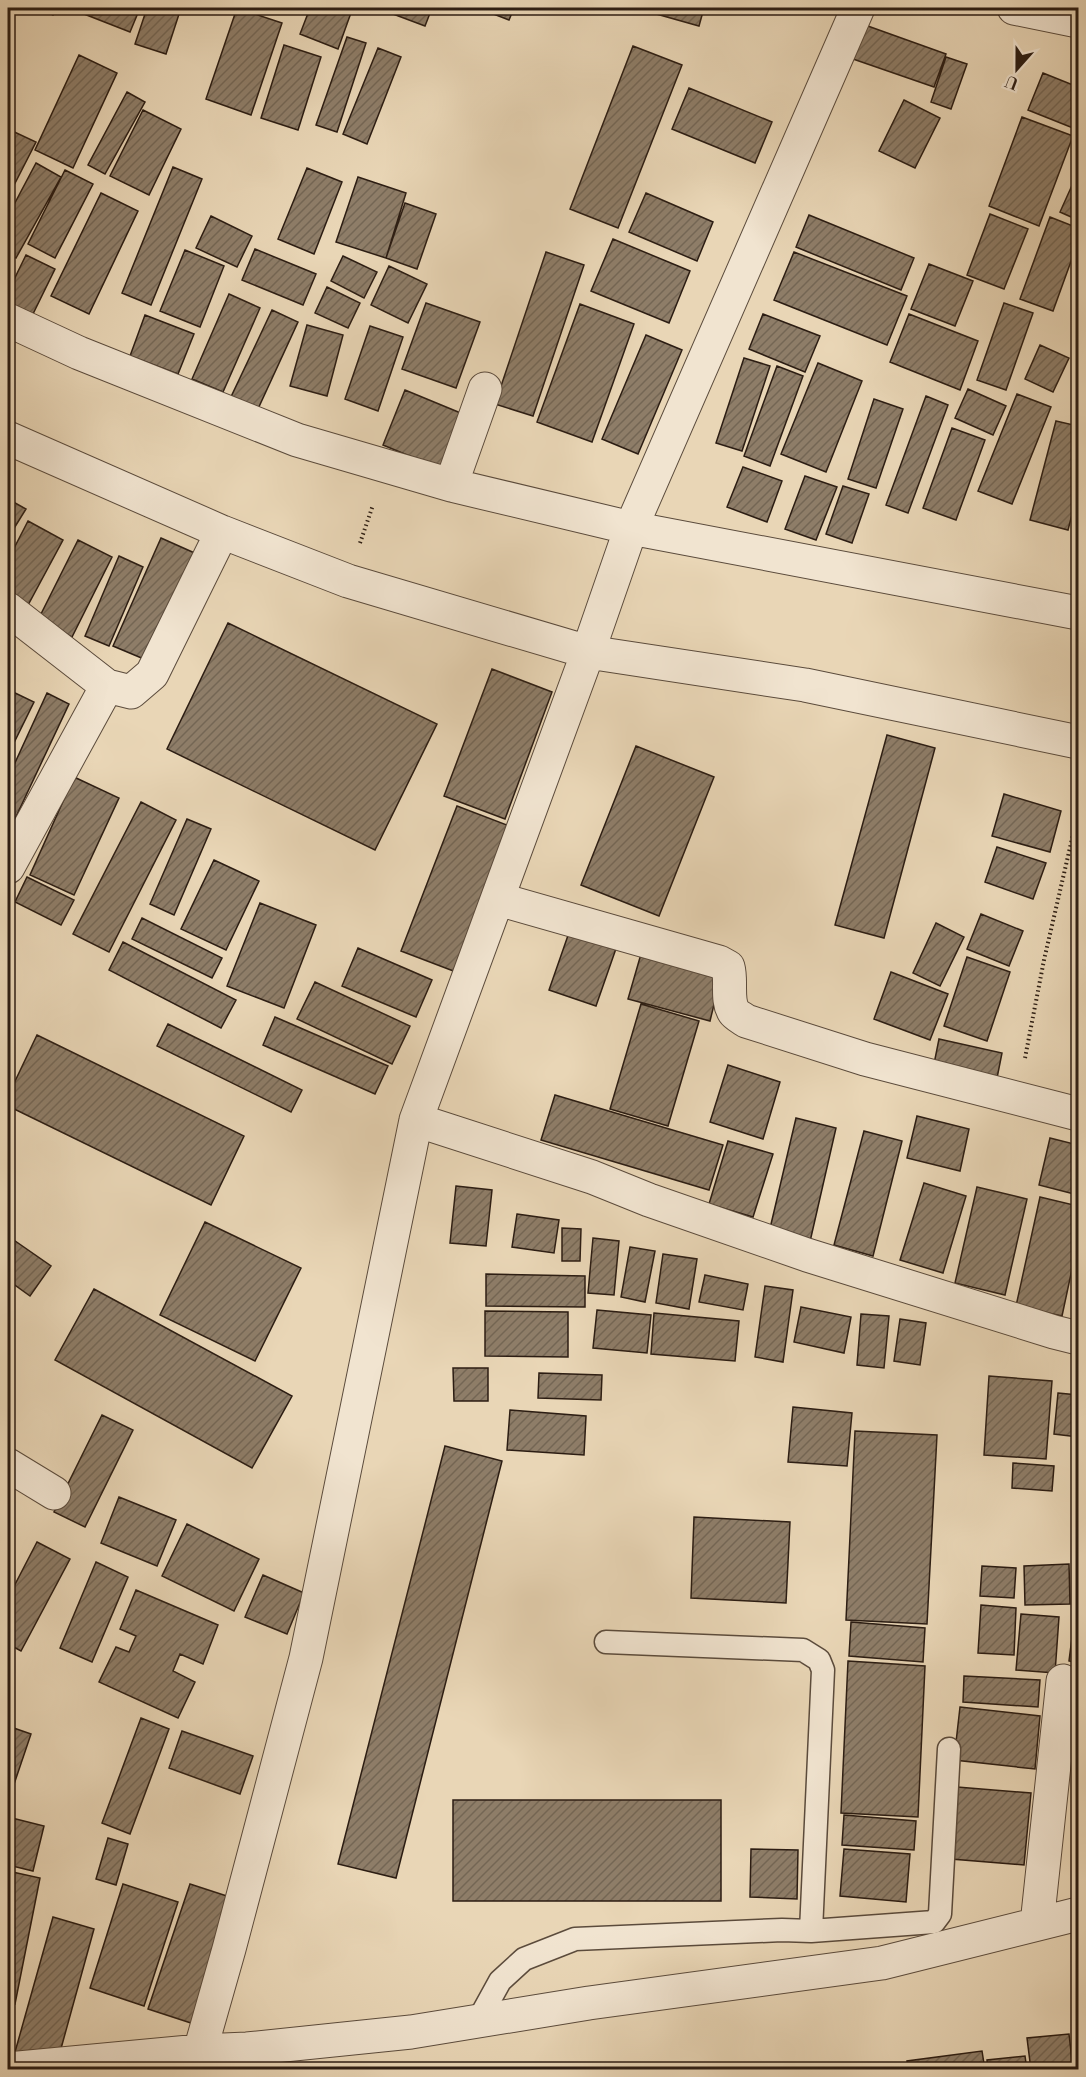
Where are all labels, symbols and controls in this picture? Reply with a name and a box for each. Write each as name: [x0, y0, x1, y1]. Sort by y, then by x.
north arrow: [987, 39, 1047, 99]
text: U: [1002, 70, 1021, 94]

